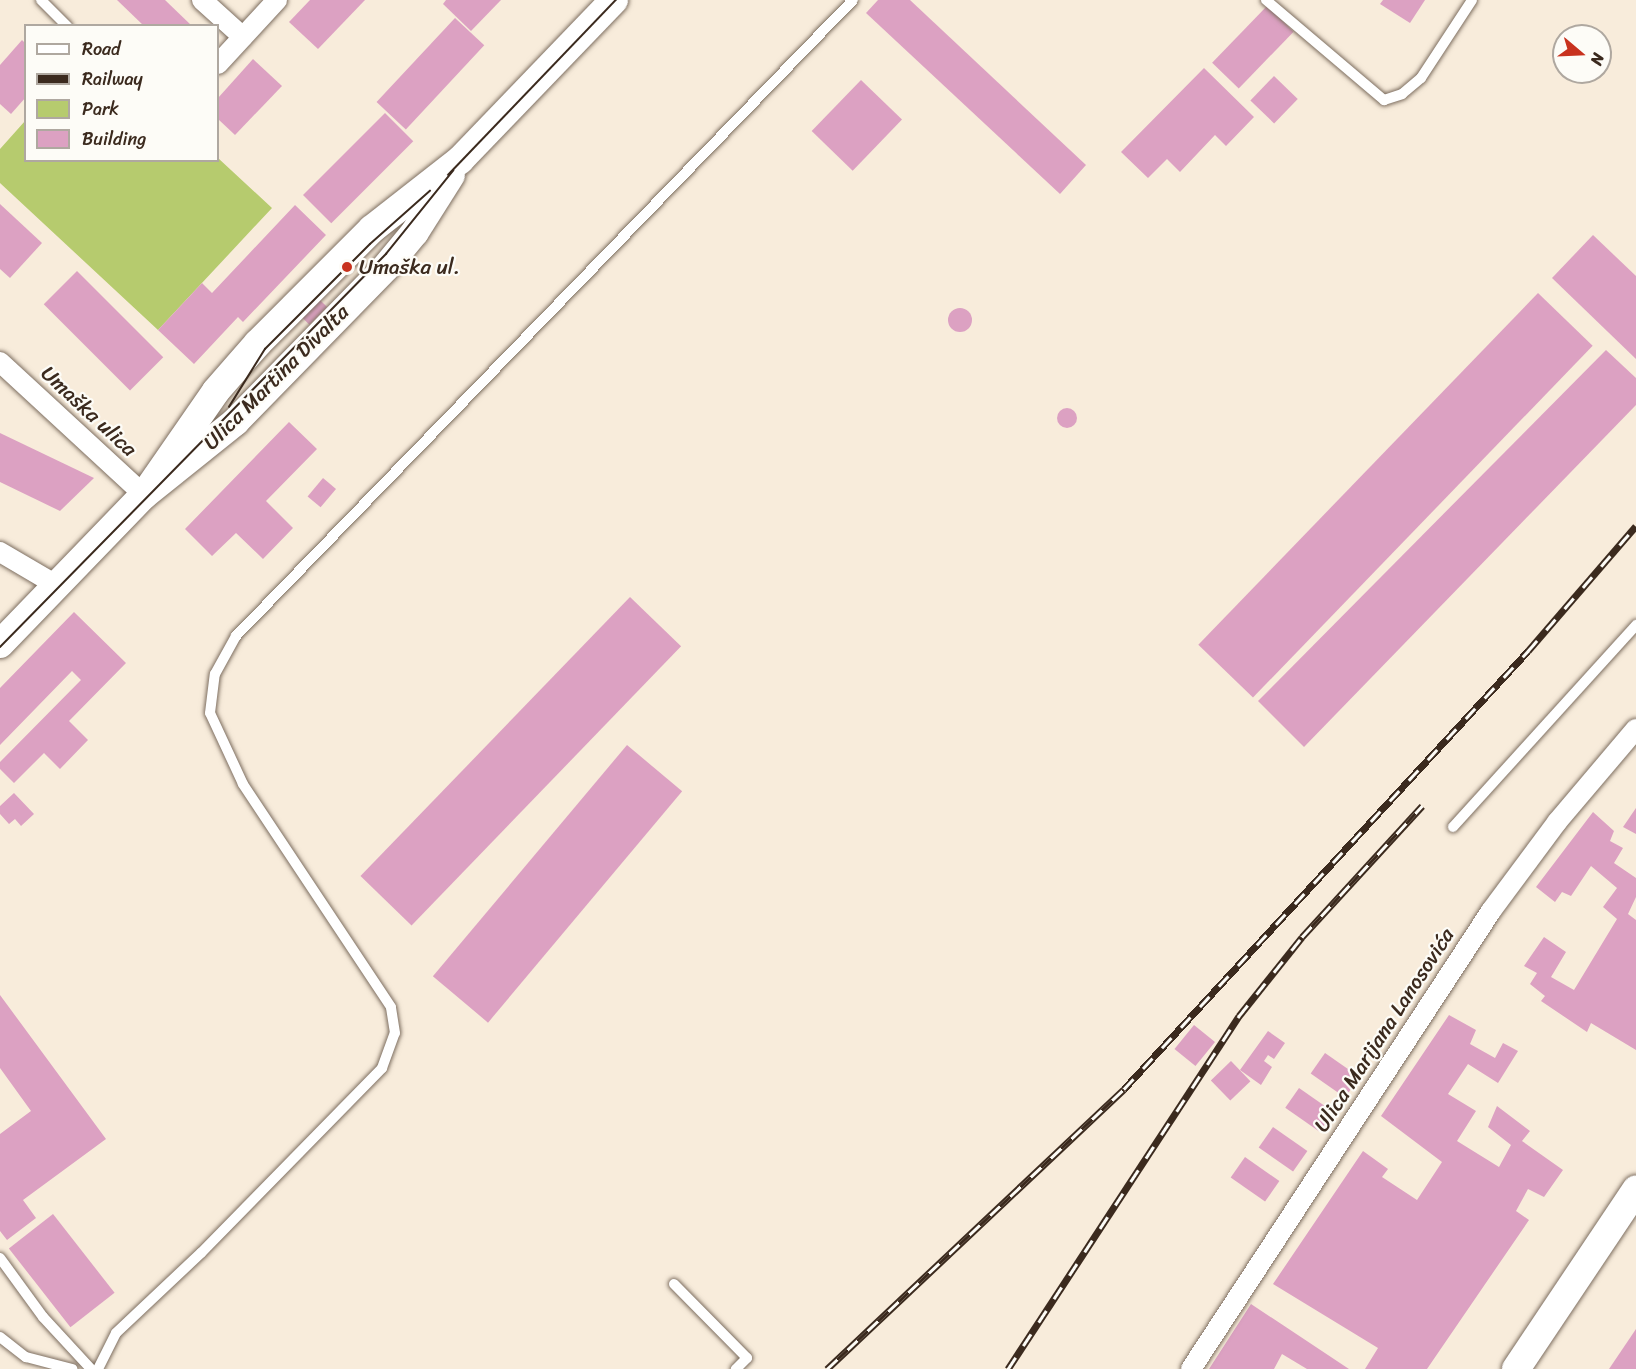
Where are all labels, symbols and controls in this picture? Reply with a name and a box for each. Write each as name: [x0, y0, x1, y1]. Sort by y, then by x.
legend: [24, 24, 219, 162]
north arrow: [1552, 24, 1612, 84]
text: Road: [82, 33, 121, 65]
text: N: [1582, 49, 1613, 69]
text: Railway: [82, 63, 143, 95]
text: Park: [82, 93, 119, 125]
text: Building: [82, 123, 146, 155]
place label: Umaška ul.: [359, 254, 460, 280]
marker: Umaška ul.: [340, 260, 354, 274]
street label: Ulica Martina Divalta: [198, 299, 354, 455]
street label: Umaška ulica: [36, 360, 142, 462]
street label: Ulica Marijana Lanosovića: [1309, 923, 1459, 1137]

